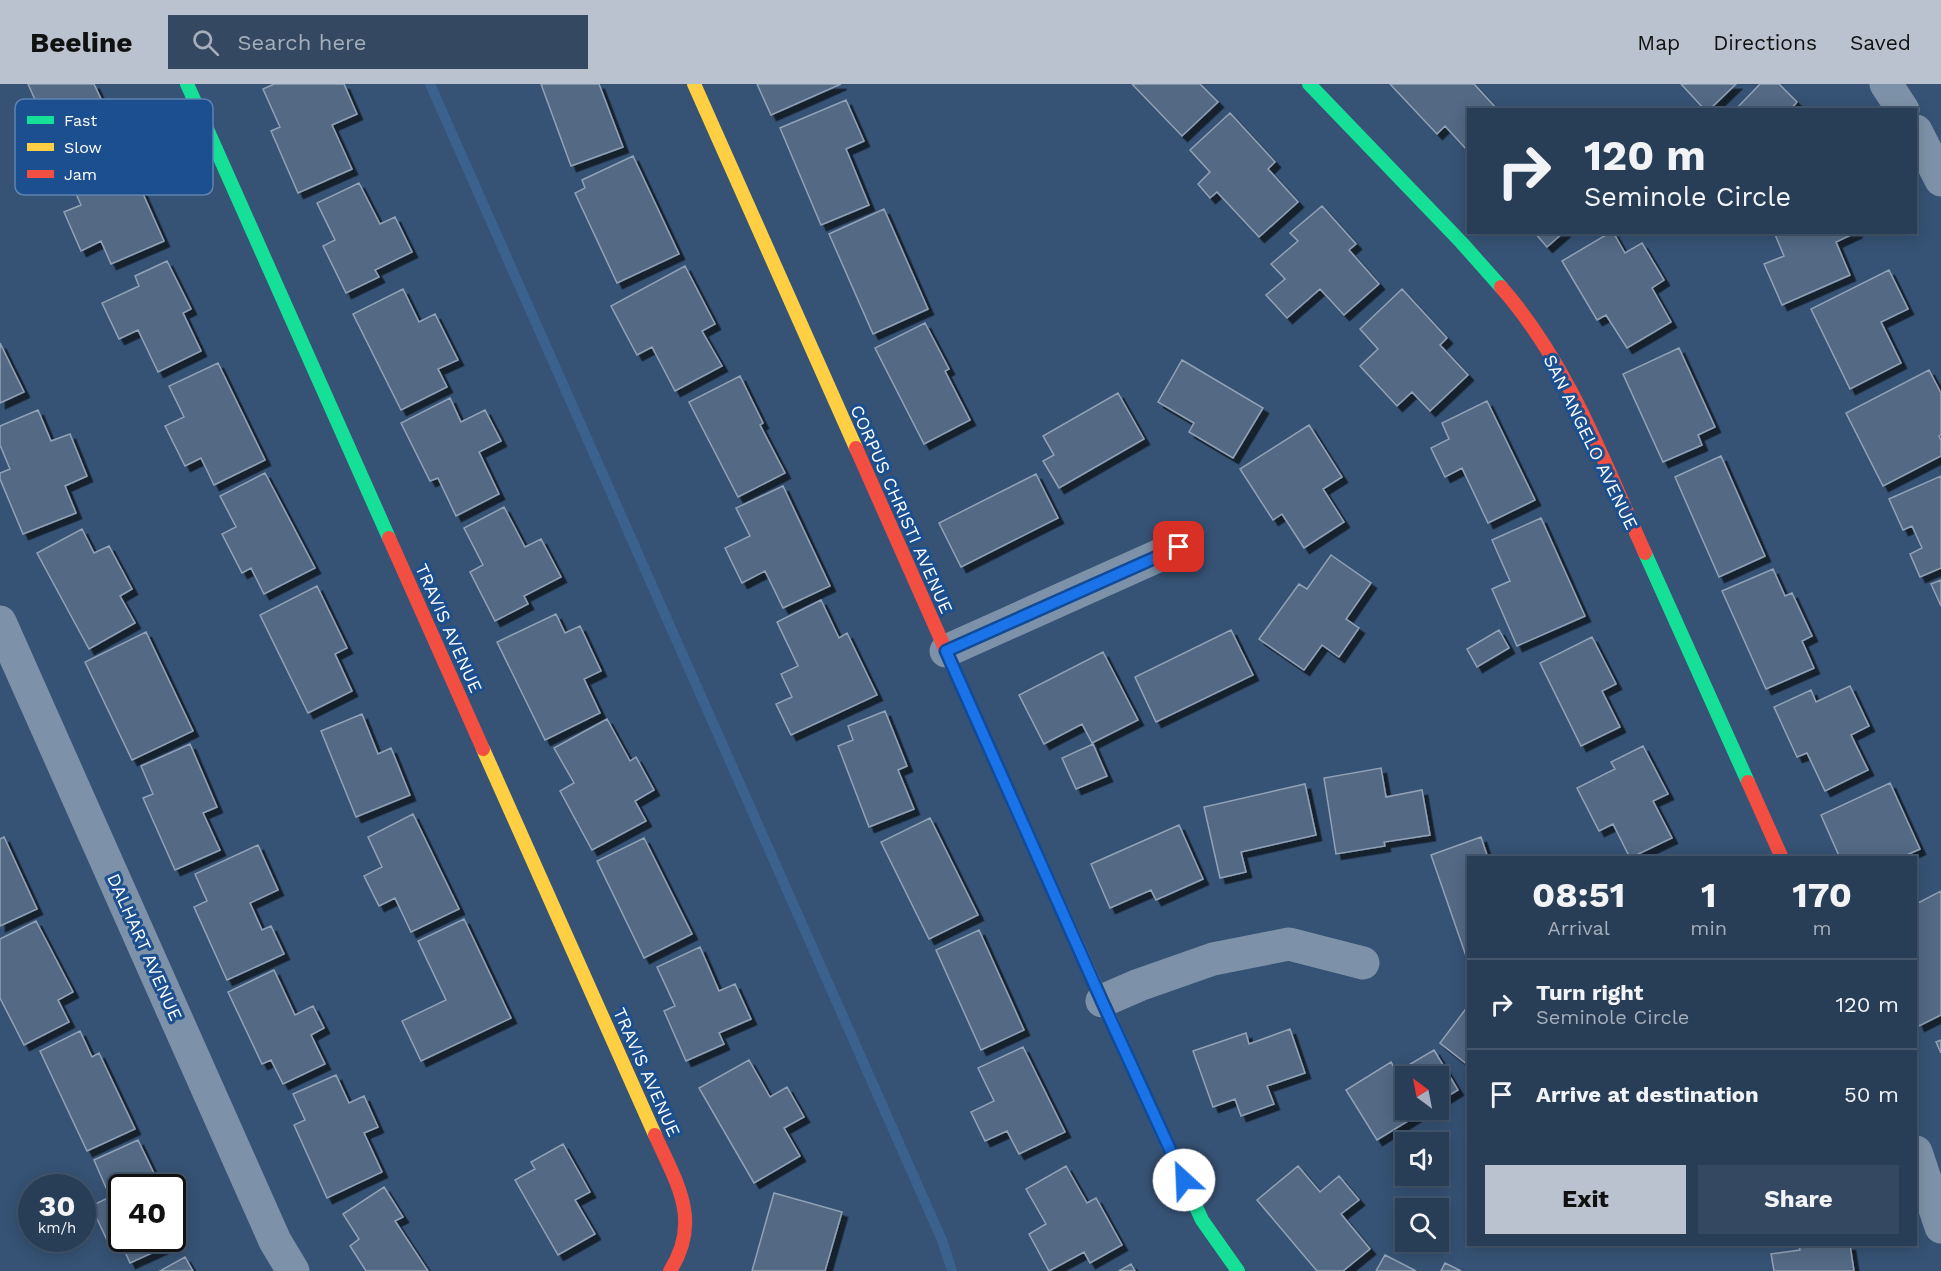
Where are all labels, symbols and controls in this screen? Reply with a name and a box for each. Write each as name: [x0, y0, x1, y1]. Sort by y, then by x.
search box: [168, 15, 588, 69]
text: Beeline: [30, 26, 132, 59]
icon: search: [189, 26, 222, 59]
text: Search here: [237, 30, 366, 55]
text: Map: [1637, 30, 1680, 55]
text: Directions: [1713, 30, 1817, 55]
text: Saved: [1850, 30, 1911, 55]
legend: [15, 99, 213, 195]
text: Fast: [64, 111, 97, 130]
text: 120 m: [1584, 131, 1706, 180]
icon: right: [1485, 132, 1563, 210]
text: Slow: [64, 138, 102, 157]
text: Jam: [64, 165, 97, 184]
text: Seminole Circle: [1584, 181, 1791, 213]
street label: SAN ANGELO AVENUE: [1539, 351, 1643, 533]
street label: CORPUS CHRISTI AVENUE: [846, 401, 958, 617]
pin: [1153, 521, 1204, 572]
icon: arrive: [1162, 530, 1195, 563]
street label: TRAVIS AVENUE: [411, 560, 487, 696]
street label: DALHART AVENUE: [103, 870, 187, 1024]
text: 08:51: [1532, 874, 1625, 916]
text: 1: [1701, 874, 1717, 916]
text: 170: [1792, 874, 1852, 916]
text: Arrival: [1547, 916, 1610, 940]
text: min: [1690, 916, 1727, 940]
text: m: [1813, 916, 1832, 940]
text: Turn right: [1536, 980, 1643, 1005]
icon: right: [1485, 988, 1518, 1021]
text: 120 m: [1835, 992, 1899, 1017]
street label: TRAVIS AVENUE: [609, 1004, 685, 1140]
text: Seminole Circle: [1536, 1005, 1689, 1029]
north arrow: [1395, 1066, 1449, 1120]
map controls: [1395, 1066, 1449, 1252]
icon: arrive: [1485, 1078, 1518, 1111]
text: Arrive at destination: [1536, 1082, 1759, 1107]
text: 50 m: [1844, 1082, 1899, 1107]
button: sound: [1395, 1132, 1449, 1186]
position arrow: [1152, 1148, 1216, 1212]
button: Exit: [1485, 1165, 1686, 1234]
button: Share: [1698, 1165, 1899, 1234]
speed limit sign: 40: [108, 1174, 186, 1252]
text: 30: [38, 1188, 76, 1223]
button: search: [1395, 1198, 1449, 1252]
text: km/h: [38, 1219, 76, 1237]

